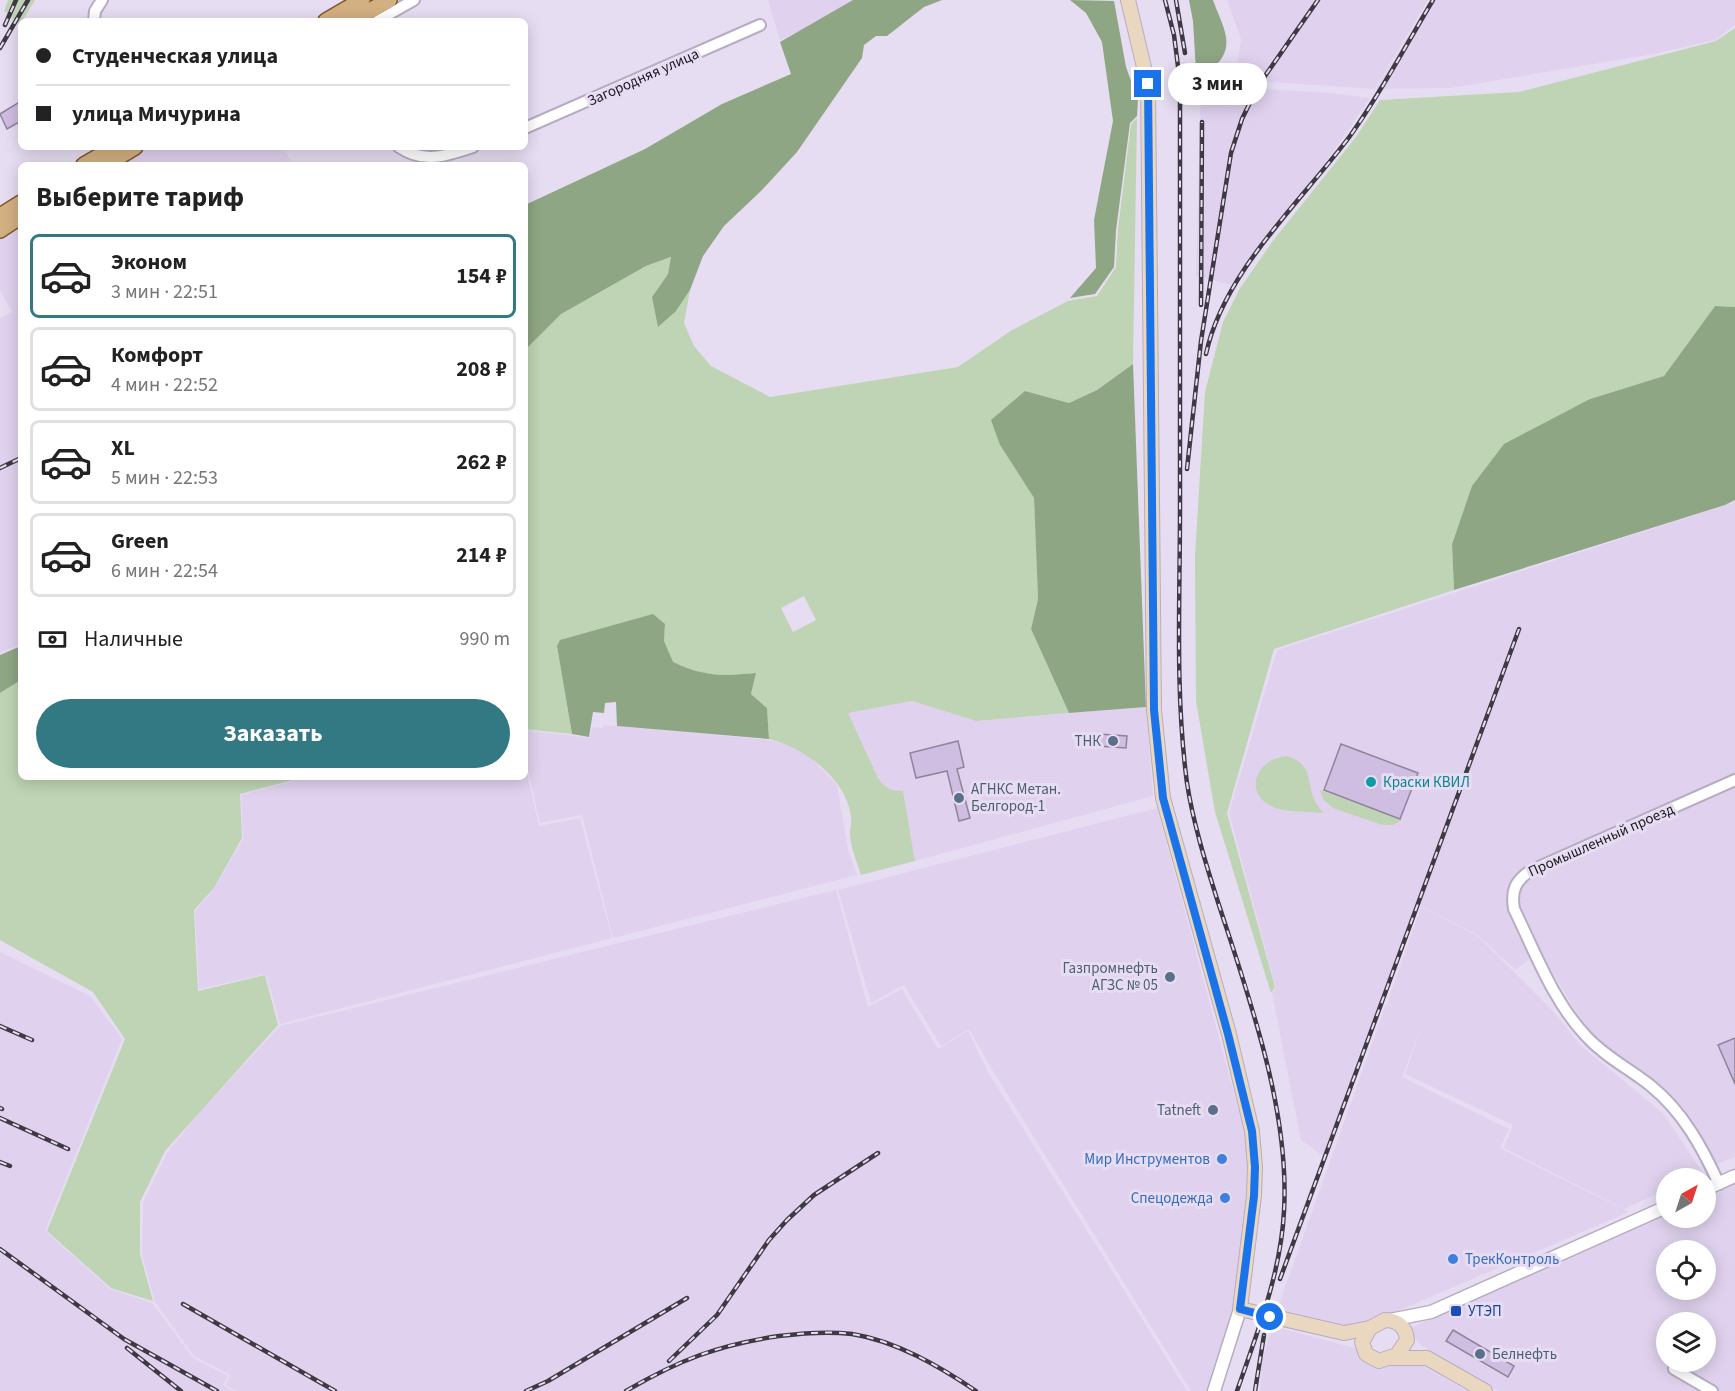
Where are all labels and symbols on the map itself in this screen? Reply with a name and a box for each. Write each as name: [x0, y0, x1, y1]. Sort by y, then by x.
street label: Загородняя улица: [584, 43, 702, 111]
callout: 3 мин: [1169, 63, 1268, 105]
route end: [1134, 70, 1161, 97]
place label: ТНК: [1074, 731, 1101, 752]
marker: ТНК: [1106, 734, 1120, 748]
place label: Краски КВИЛ: [1383, 772, 1470, 793]
marker: Краски КВИЛ: [1364, 775, 1378, 789]
place label: АГНКС Метан. Белгород-1: [971, 779, 1061, 817]
marker: АГНКС Метан. Белгород-1: [952, 791, 966, 805]
street label: Промышленный проезд: [1525, 799, 1678, 882]
place label: Газпромнефть АГЗС № 05: [1062, 958, 1158, 996]
marker: Газпромнефть АГЗС № 05: [1163, 970, 1177, 984]
place label: Tatneft: [1157, 1100, 1201, 1121]
marker: Tatneft: [1206, 1103, 1220, 1117]
place label: Мир Инструментов: [1084, 1149, 1210, 1170]
marker: Мир Инструментов: [1215, 1152, 1229, 1166]
north arrow: [1656, 1168, 1716, 1228]
place label: Спецодежда: [1131, 1188, 1213, 1209]
marker: Спецодежда: [1218, 1191, 1232, 1205]
place label: ТрекКонтроль: [1465, 1249, 1559, 1270]
marker: ТрекКонтроль: [1446, 1252, 1460, 1266]
place label: УТЭП: [1468, 1301, 1502, 1322]
route start: [1256, 1303, 1283, 1330]
marker: УТЭП: [1449, 1304, 1463, 1318]
place label: Белнефть: [1492, 1344, 1557, 1365]
marker: Белнефть: [1473, 1347, 1487, 1361]

